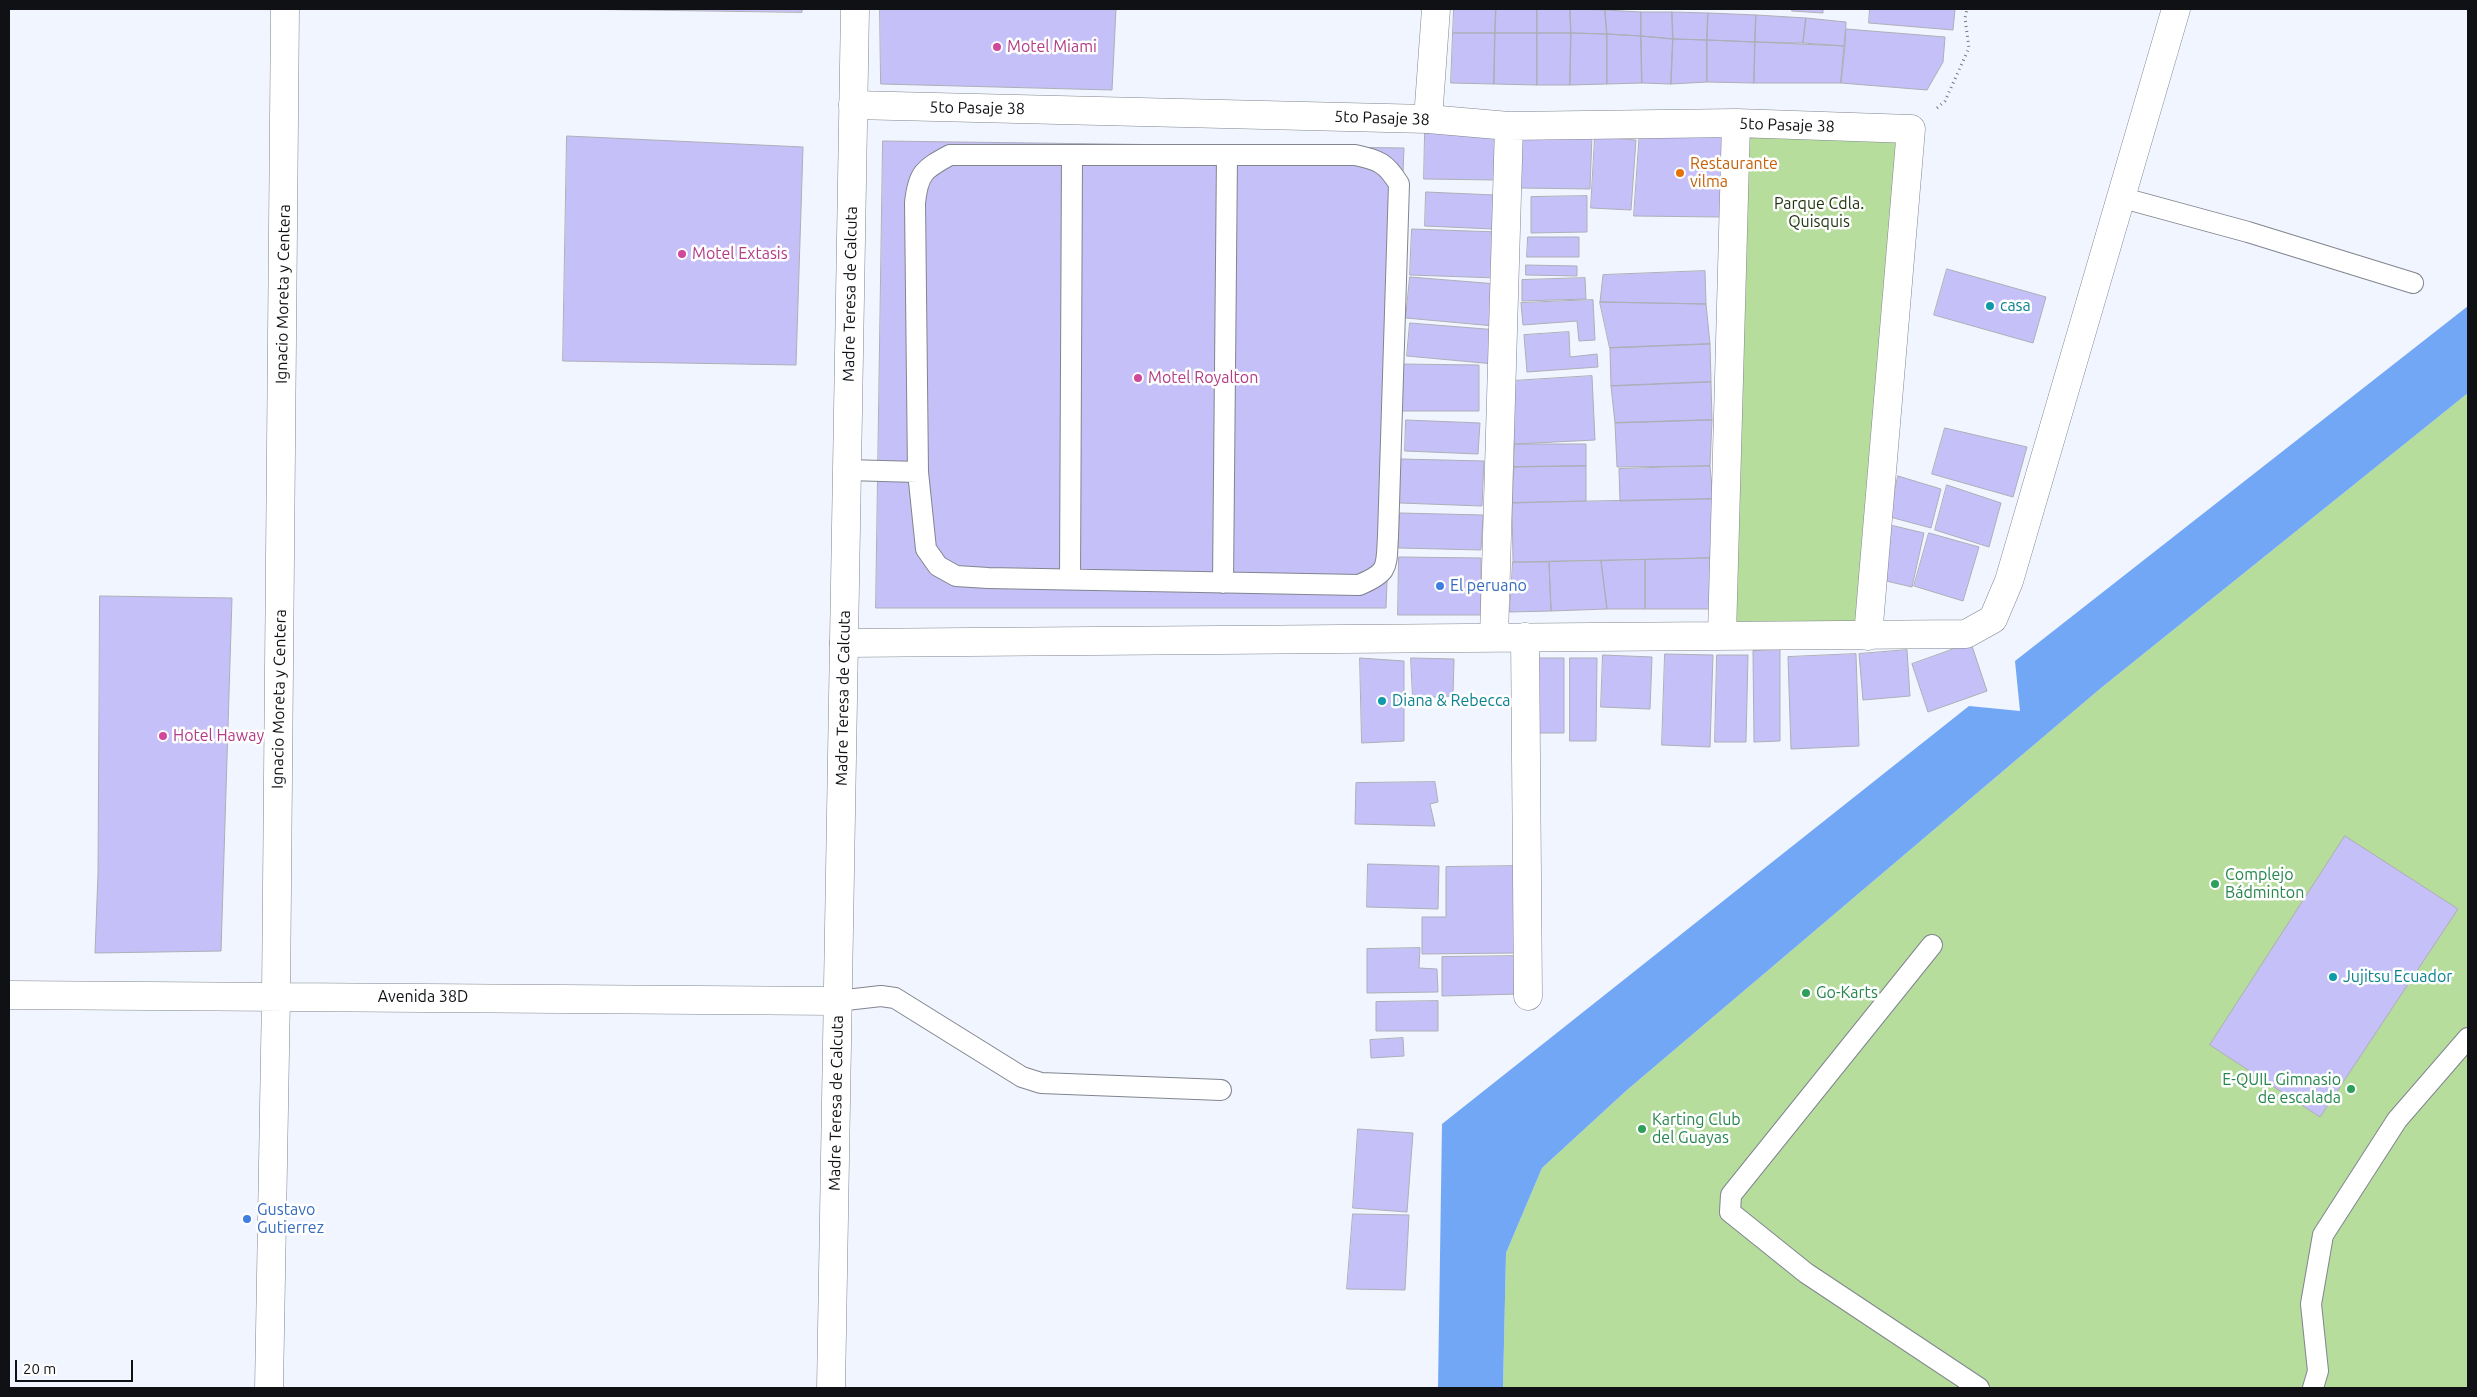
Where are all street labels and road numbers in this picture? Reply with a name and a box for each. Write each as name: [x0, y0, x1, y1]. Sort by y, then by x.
street label: 5to Pasaje 38: [929, 98, 1025, 118]
street label: 5to Pasaje 38: [1334, 107, 1430, 129]
street label: 5to Pasaje 38: [1739, 114, 1835, 136]
street label: Ignacio Moreta y Centera: [272, 204, 294, 384]
street label: Madre Teresa de Calcuta: [839, 206, 861, 382]
street label: Ignacio Moreta y Centera: [268, 609, 290, 789]
street label: Madre Teresa de Calcuta: [832, 610, 854, 786]
street label: Avenida 38D: [378, 987, 468, 1007]
street label: Madre Teresa de Calcuta: [825, 1015, 847, 1191]

